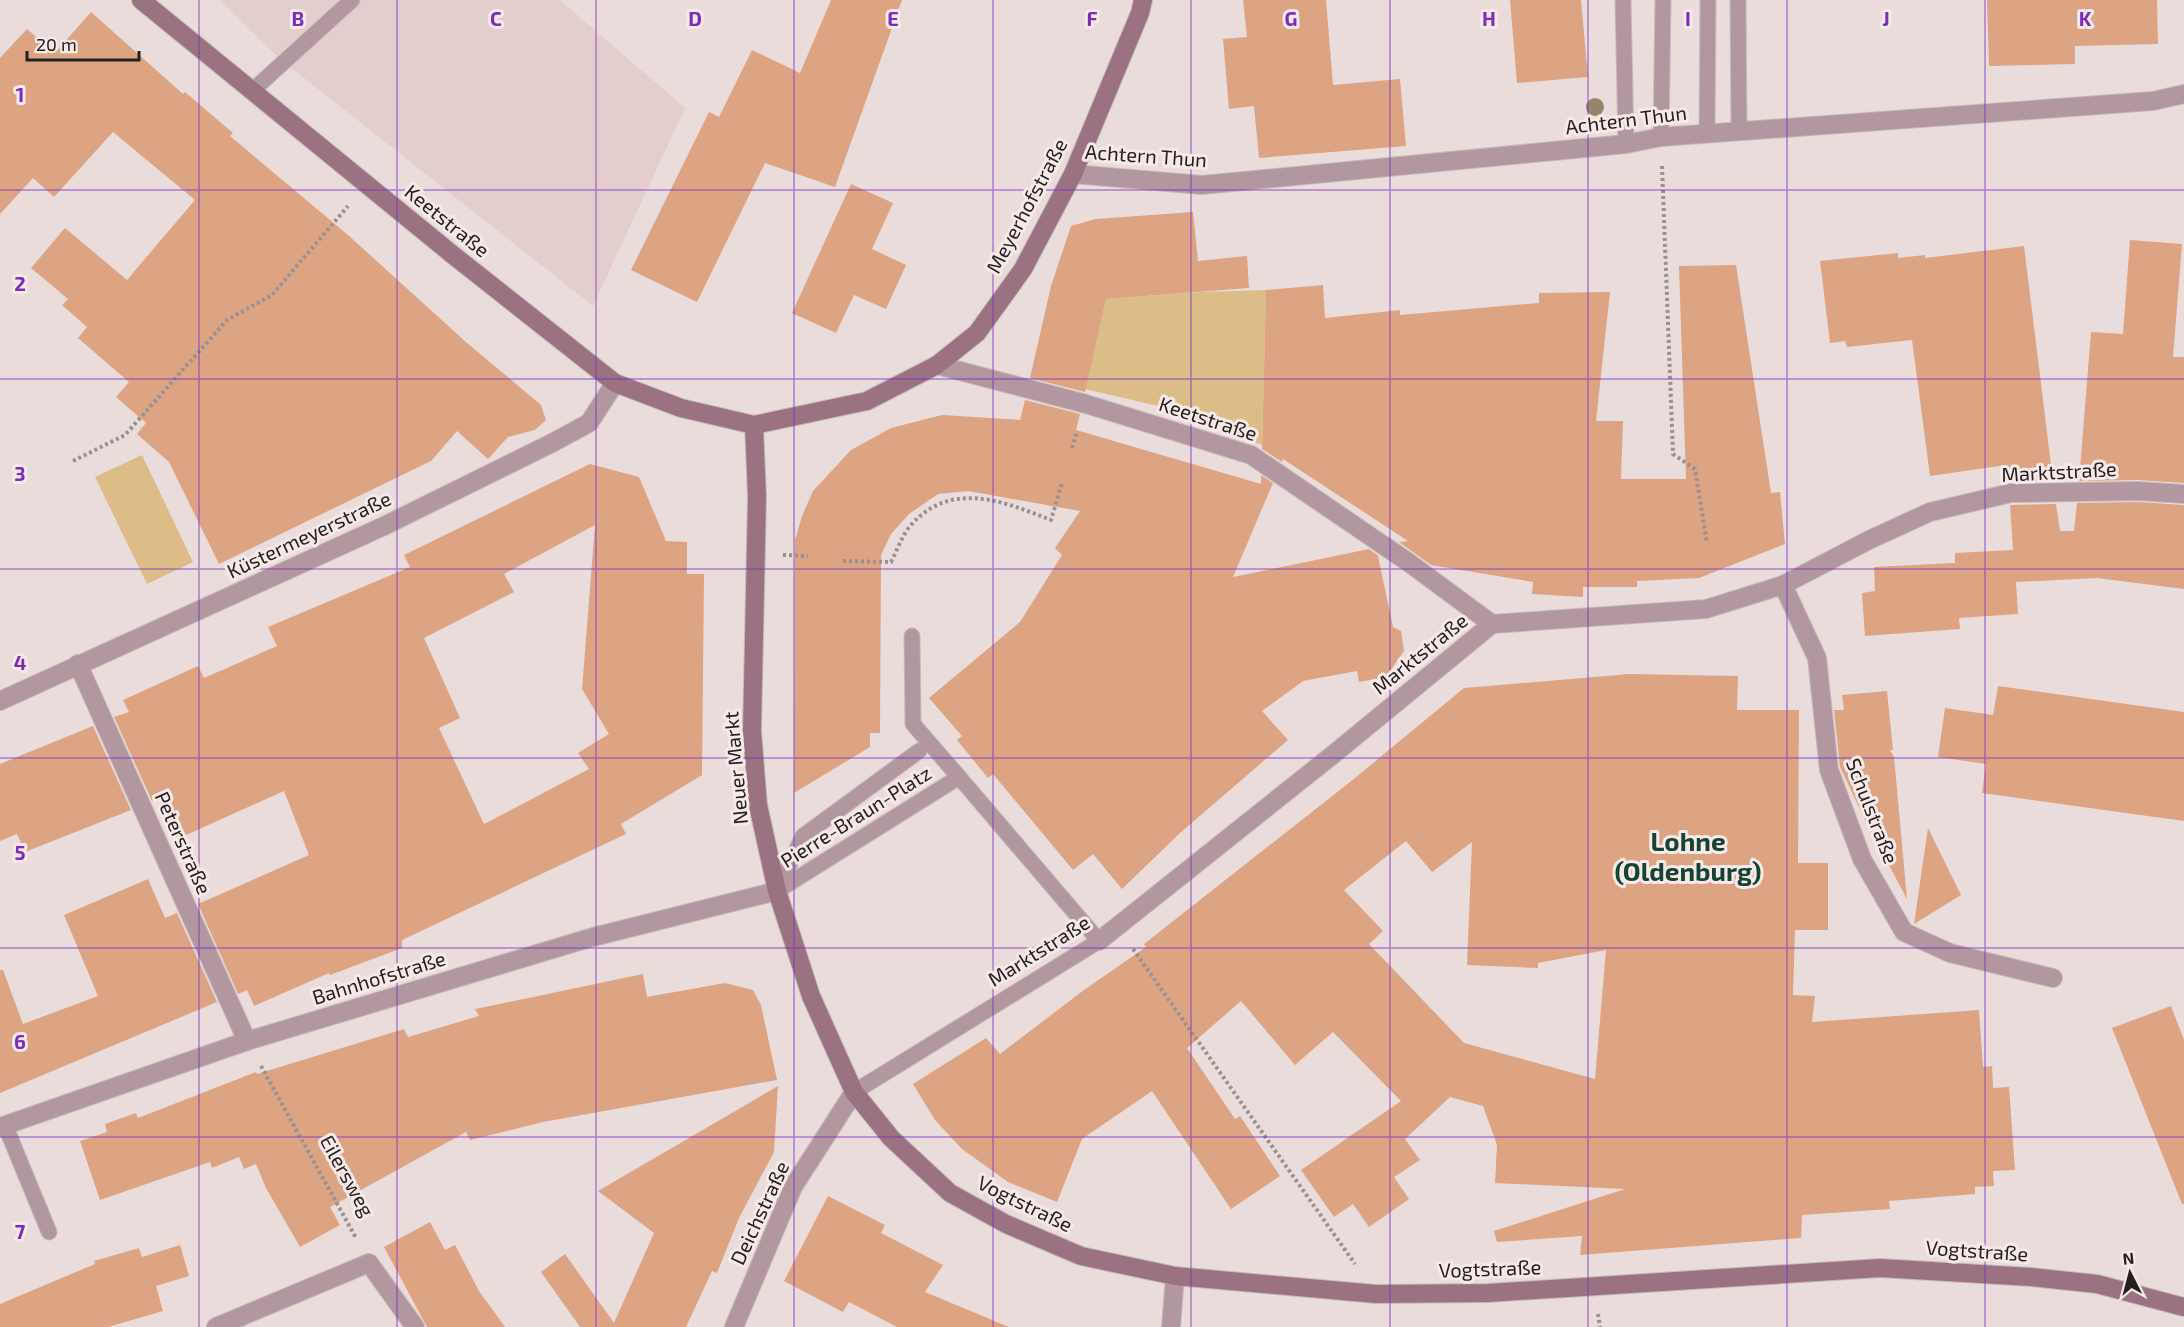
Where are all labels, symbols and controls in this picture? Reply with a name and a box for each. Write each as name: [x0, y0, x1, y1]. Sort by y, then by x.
text: B: [292, 6, 304, 30]
text: C: [490, 6, 502, 30]
text: D: [688, 6, 702, 30]
text: E: [887, 6, 899, 30]
text: F: [1086, 6, 1098, 30]
text: G: [1285, 6, 1297, 30]
text: H: [1482, 6, 1496, 30]
text: I: [1685, 6, 1691, 30]
text: J: [1882, 6, 1890, 30]
text: K: [2079, 6, 2092, 30]
scale bar: [27, 24, 140, 62]
text: 20 m: [36, 33, 77, 55]
text: 1: [16, 82, 24, 106]
street label: Achtern Thun: [1564, 100, 1688, 138]
street label: Meyerhofstraße: [981, 134, 1072, 277]
street label: Achtern Thun: [1084, 139, 1208, 171]
street label: Keetstraße: [401, 179, 495, 262]
text: 2: [14, 271, 26, 295]
street label: Keetstraße: [1156, 391, 1260, 445]
street label: Marktstraße: [2001, 456, 2117, 486]
text: 3: [14, 461, 26, 485]
street label: Küstermeyerstraße: [223, 486, 394, 583]
street label: Marktstraße: [1367, 608, 1472, 699]
text: 4: [14, 650, 27, 674]
street label: Neuer Markt: [718, 710, 752, 826]
street label: Schulstraße: [1842, 755, 1904, 867]
street label: Pierre-Braun-Platz: [776, 760, 935, 872]
street label: Peterstraße: [151, 788, 217, 898]
district label: Lohne (Oldenburg): [1614, 825, 1762, 886]
text: 5: [14, 840, 26, 864]
street label: Marktstraße: [983, 909, 1094, 991]
street label: Bahnhofstraße: [309, 945, 448, 1009]
text: 6: [14, 1029, 26, 1053]
street label: Eilersweg: [316, 1131, 380, 1220]
street label: Deichstraße: [725, 1157, 794, 1268]
street label: Vogtstraße: [974, 1170, 1077, 1236]
text: 7: [15, 1219, 26, 1243]
street label: Vogtstraße: [1925, 1234, 2029, 1266]
north arrow: [2100, 1243, 2160, 1303]
text: N: [2122, 1248, 2135, 1268]
street label: Vogtstraße: [1438, 1254, 1542, 1282]

